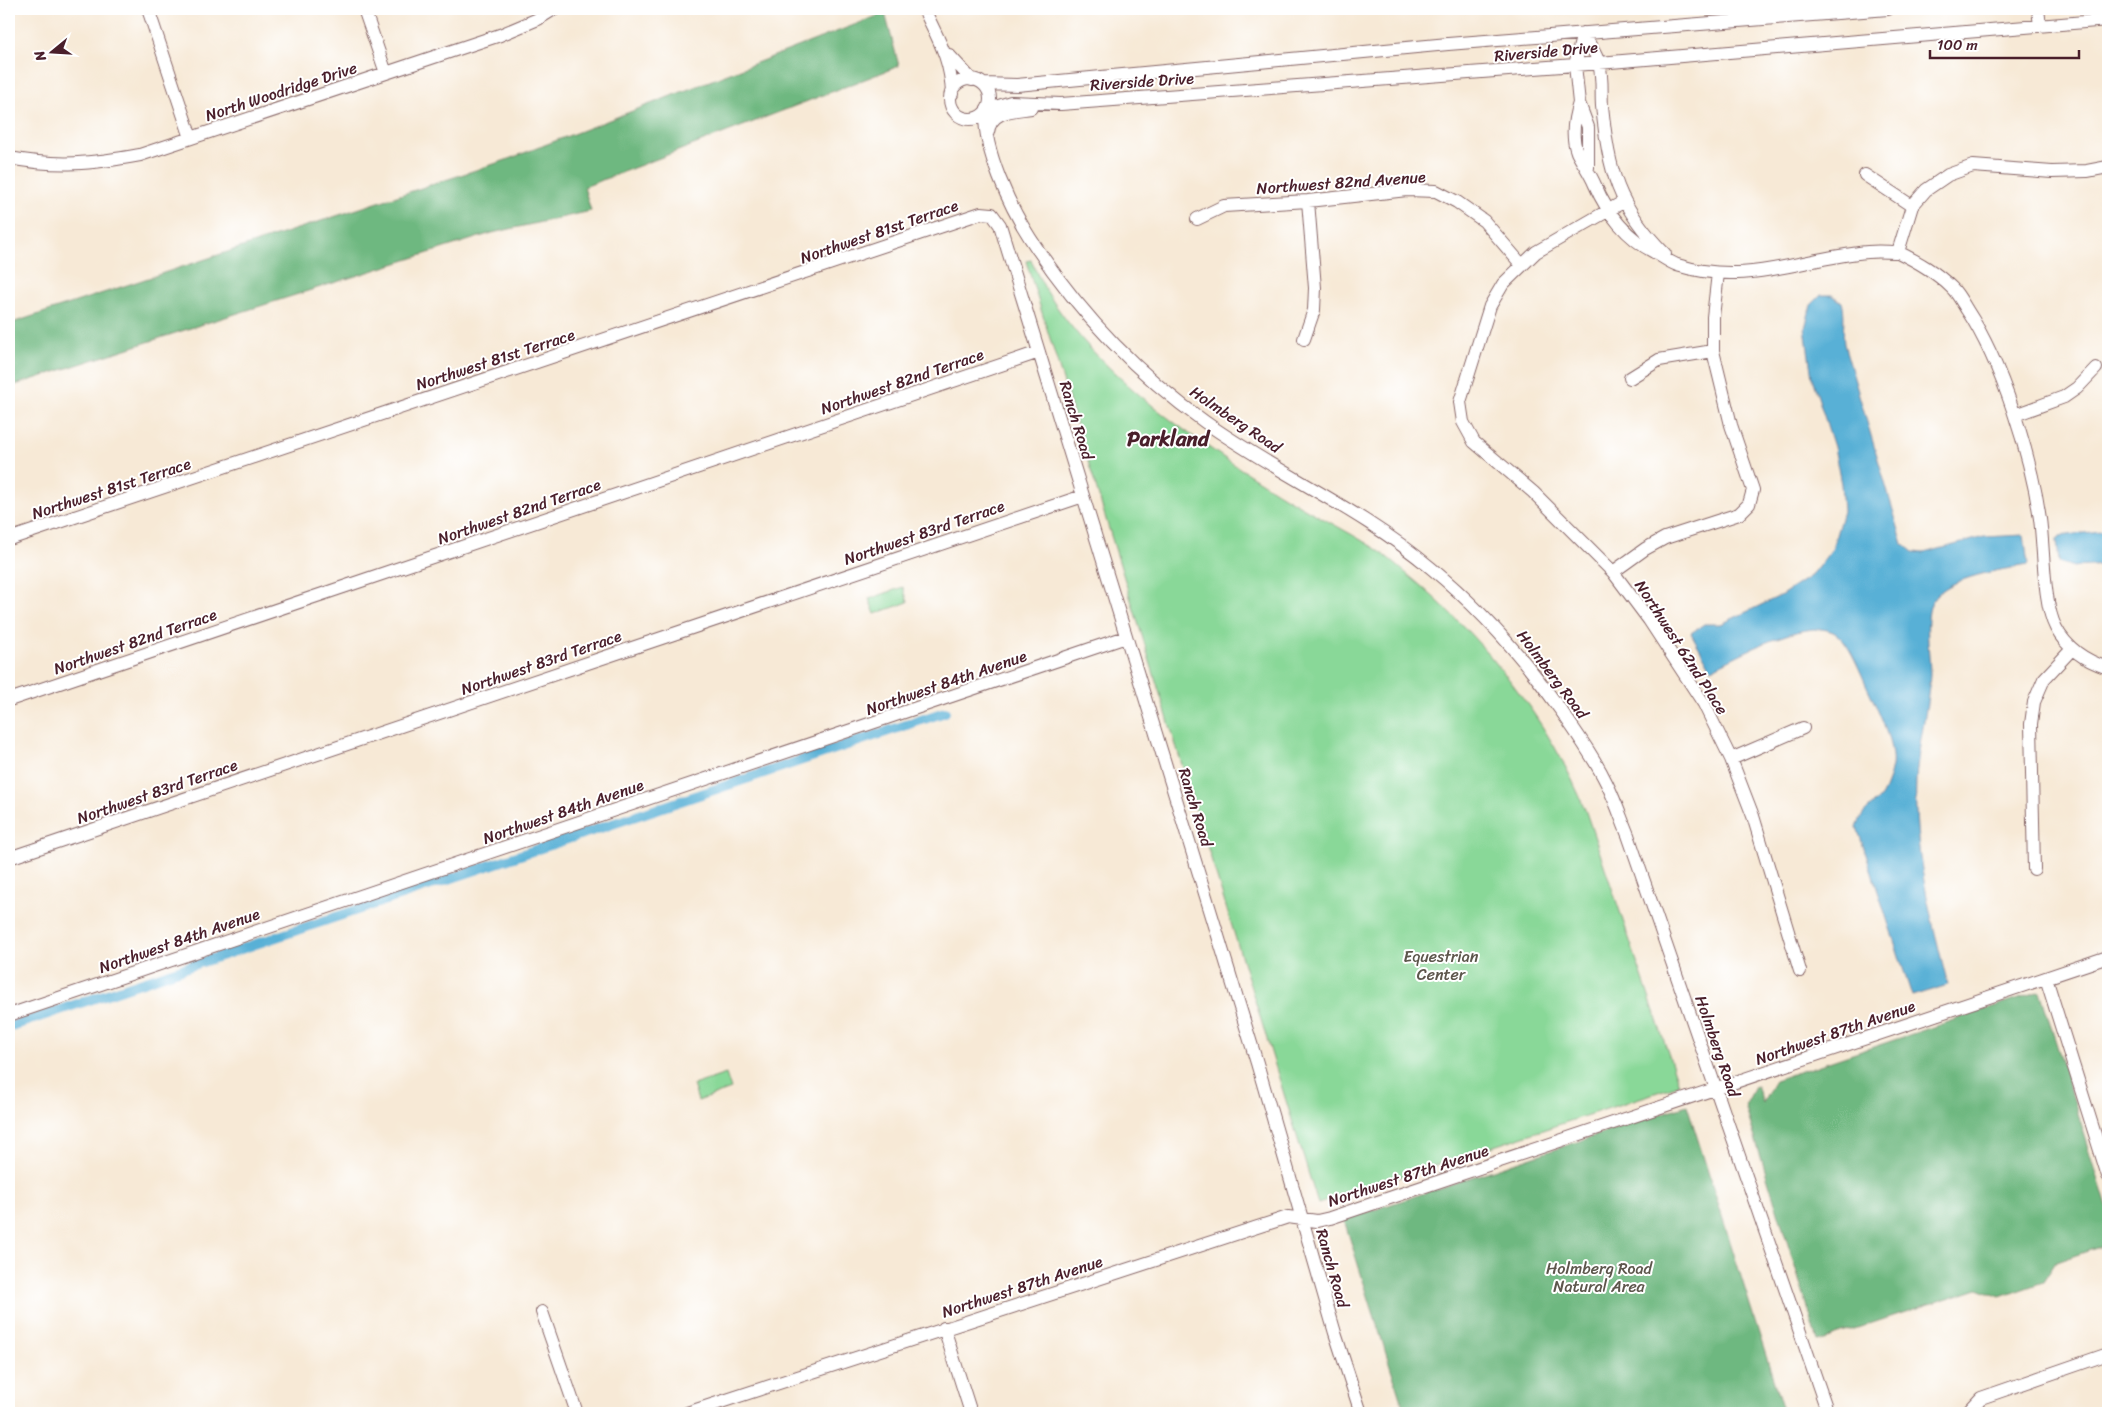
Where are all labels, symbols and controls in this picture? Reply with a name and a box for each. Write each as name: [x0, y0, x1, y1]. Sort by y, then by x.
north arrow: [28, 28, 78, 78]
scale bar: [1930, 28, 2078, 60]
text: 100 m: [1937, 32, 1978, 58]
street label: Riverside Drive: [1493, 33, 1599, 70]
text: N: [27, 47, 54, 65]
street label: North Woodridge Drive: [201, 53, 361, 130]
street label: Riverside Drive: [1089, 63, 1195, 100]
street label: Northwest 82nd Avenue: [1255, 162, 1427, 203]
street label: Northwest 81st Terrace: [796, 191, 963, 272]
street label: Northwest 81st Terrace: [412, 320, 579, 399]
street label: Northwest 82nd Terrace: [817, 340, 988, 423]
street label: Ranch Road: [1051, 377, 1103, 465]
street label: Holmberg Road: [1184, 378, 1289, 462]
district label: Parkland: [1127, 420, 1211, 458]
street label: Northwest 81st Terrace: [28, 449, 195, 528]
street label: Northwest 82nd Terrace: [434, 470, 605, 553]
street label: Northwest 83rd Terrace: [840, 491, 1009, 574]
street label: Northwest 62nd Place: [1627, 574, 1736, 721]
street label: Northwest 82nd Terrace: [50, 600, 221, 683]
street label: Northwest 83rd Terrace: [457, 621, 626, 704]
street label: Holmberg Road: [1509, 623, 1597, 727]
street label: Northwest 84th Avenue: [862, 641, 1031, 724]
street label: Northwest 83rd Terrace: [73, 750, 242, 833]
street label: Ranch Road: [1170, 764, 1222, 852]
street label: Northwest 84th Avenue: [479, 770, 648, 853]
street label: Northwest 84th Avenue: [95, 899, 264, 982]
park label: Equestrian Center: [1404, 942, 1479, 989]
street label: Holmberg Road: [1687, 991, 1749, 1102]
street label: Northwest 87th Avenue: [1751, 991, 1919, 1073]
street label: Northwest 87th Avenue: [1324, 1136, 1493, 1215]
street label: Ranch Road: [1307, 1225, 1358, 1313]
street label: Northwest 87th Avenue: [938, 1247, 1107, 1326]
park label: Holmberg Road Natural Area: [1546, 1254, 1654, 1301]

